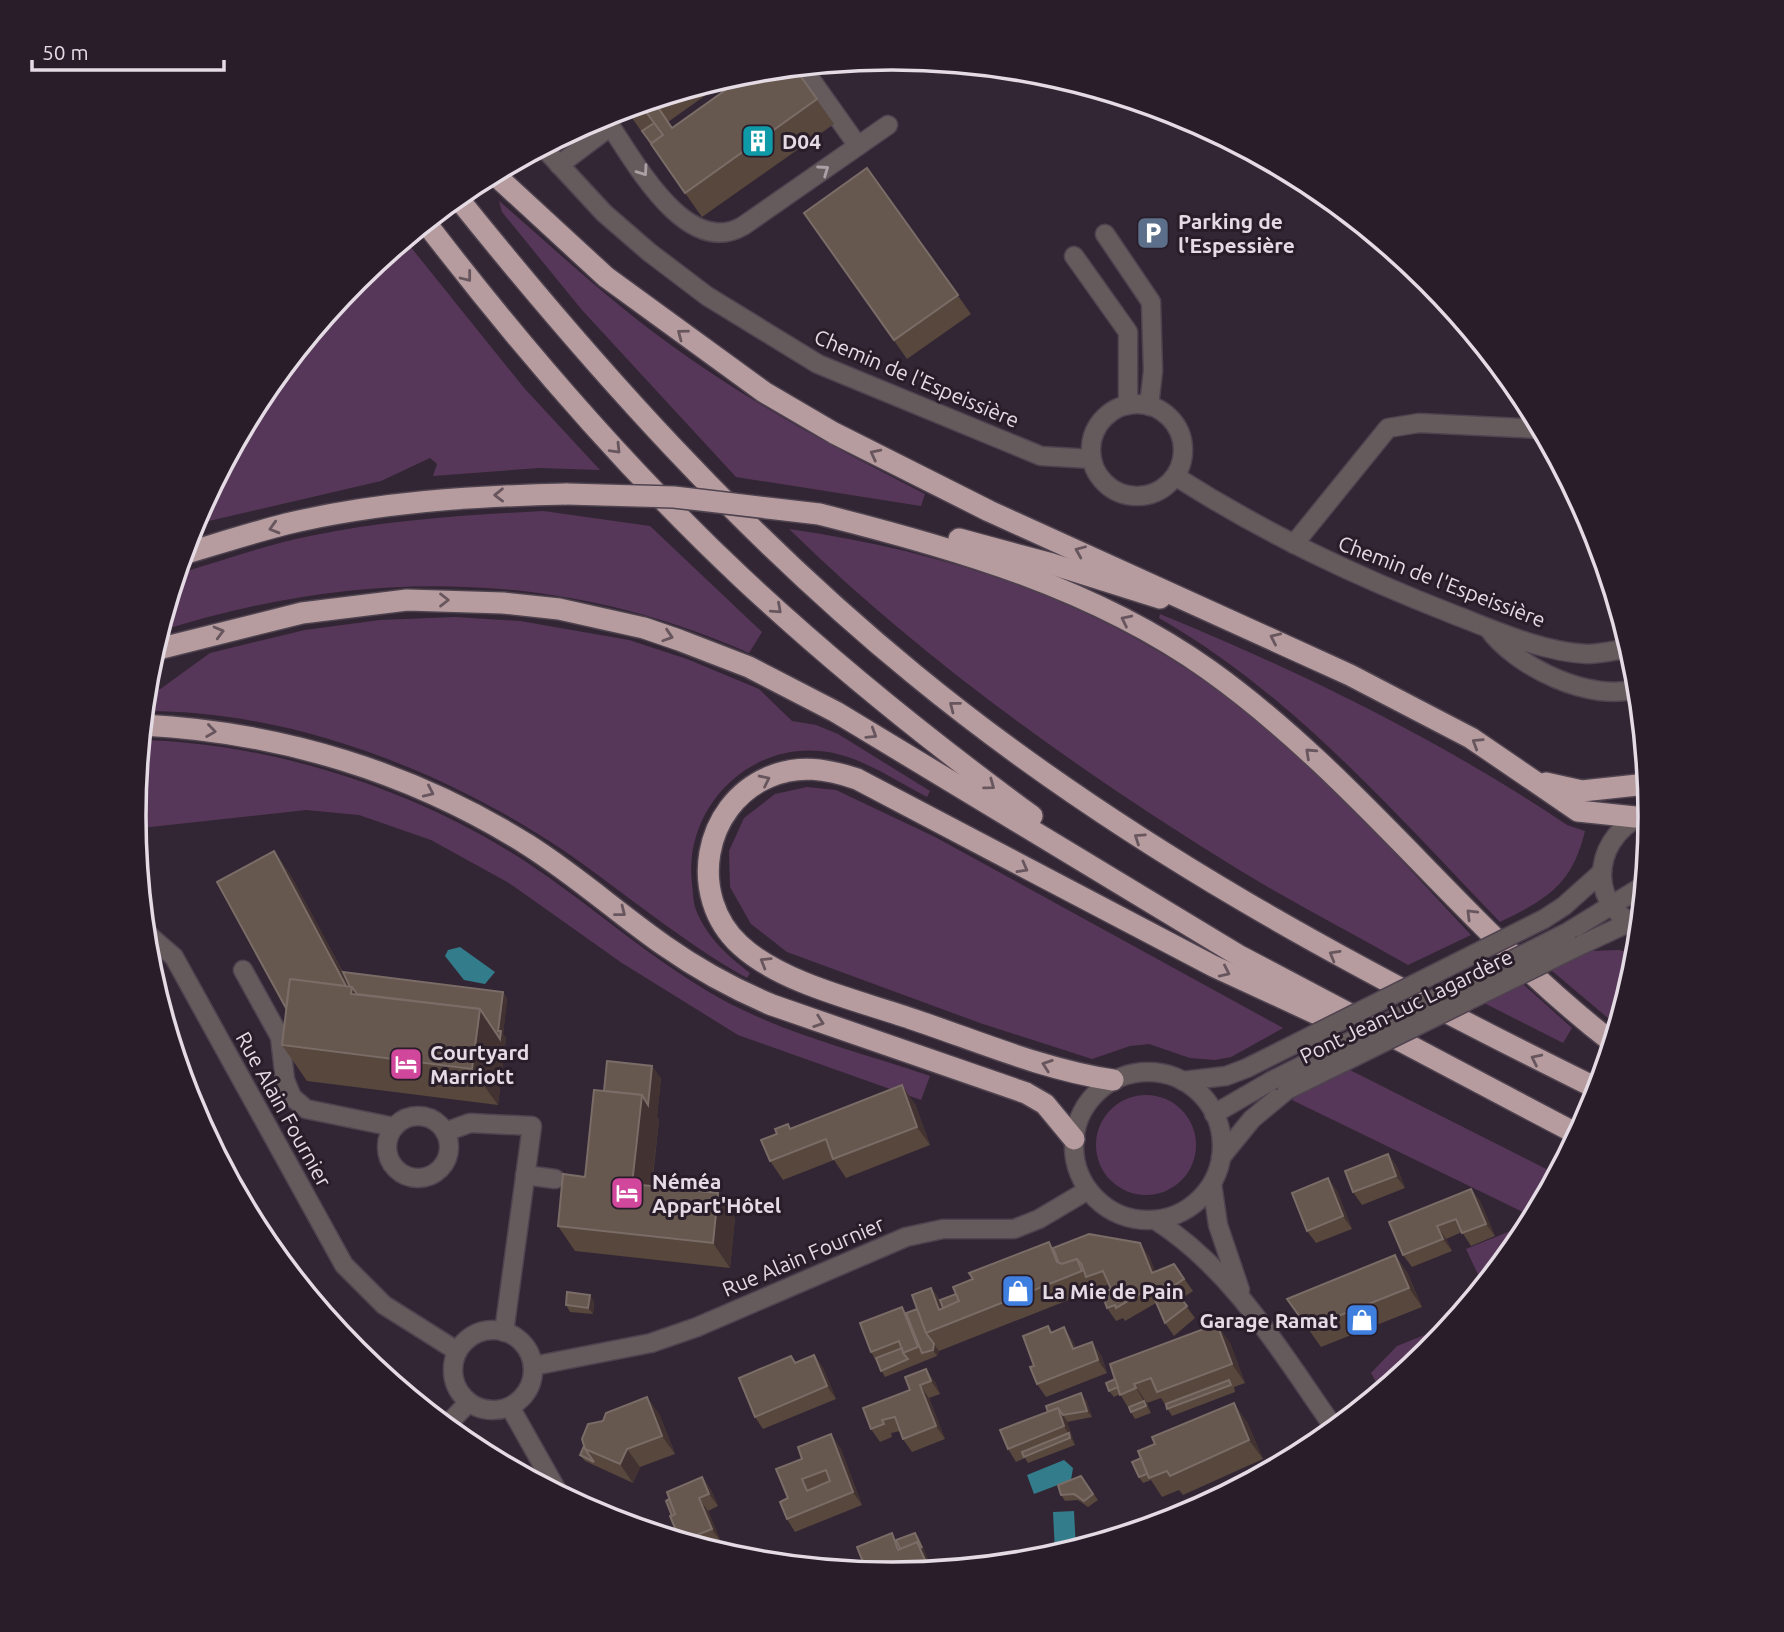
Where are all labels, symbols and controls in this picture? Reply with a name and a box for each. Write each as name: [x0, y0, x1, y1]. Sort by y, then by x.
scale bar: [32, 28, 224, 72]
text: 50 m: [42, 40, 89, 64]
building icon: D04: [739, 122, 777, 160]
place label: D04: [782, 129, 821, 153]
one-way arrow: [635, 163, 647, 176]
one-way arrow: [816, 166, 829, 178]
place label: Parking de l'Espessière: [1178, 209, 1295, 257]
parking icon: Parking de l'Espessière: [1134, 214, 1172, 252]
one-way arrow: [459, 269, 472, 281]
street label: Chemin de l'Espeissière: [811, 324, 1023, 432]
one-way arrow: [677, 329, 690, 342]
one-way arrow: [607, 441, 620, 454]
one-way arrow: [870, 448, 882, 462]
one-way arrow: [493, 488, 504, 503]
one-way arrow: [268, 519, 280, 534]
street label: Chemin de l'Espeissière: [1335, 530, 1549, 632]
one-way arrow: [1075, 545, 1088, 559]
one-way arrow: [439, 593, 450, 608]
one-way arrow: [769, 601, 782, 614]
one-way arrow: [1121, 614, 1133, 628]
one-way arrow: [213, 626, 225, 640]
one-way arrow: [661, 628, 673, 642]
one-way arrow: [1270, 633, 1282, 647]
one-way arrow: [949, 701, 962, 714]
one-way arrow: [205, 723, 217, 738]
one-way arrow: [865, 726, 878, 739]
one-way arrow: [1472, 738, 1485, 751]
one-way arrow: [1305, 749, 1318, 761]
one-way arrow: [758, 774, 770, 788]
one-way arrow: [982, 777, 995, 789]
one-way arrow: [422, 784, 434, 798]
one-way arrow: [1134, 834, 1147, 846]
one-way arrow: [1016, 860, 1028, 873]
one-way arrow: [613, 904, 626, 917]
one-way arrow: [1466, 909, 1479, 922]
street label: Pont Jean-Luc Lagardère: [1296, 944, 1516, 1068]
one-way arrow: [1329, 950, 1342, 963]
one-way arrow: [759, 957, 772, 970]
one-way arrow: [1218, 964, 1230, 978]
one-way arrow: [812, 1014, 824, 1028]
street label: Rue Alain Fournier: [232, 1027, 337, 1191]
place label: Courtyard Marriott: [430, 1040, 529, 1088]
hotel icon: Courtyard Marriott: [387, 1045, 425, 1083]
one-way arrow: [1531, 1053, 1543, 1067]
one-way arrow: [1041, 1059, 1053, 1073]
place label: Néméa Appart'Hôtel: [652, 1169, 781, 1217]
hotel icon: Néméa Appart'Hôtel: [608, 1174, 646, 1212]
street label: Rue Alain Fournier: [719, 1211, 887, 1301]
shop icon: La Mie de Pain: [999, 1272, 1037, 1310]
place label: La Mie de Pain: [1042, 1279, 1184, 1303]
shop icon: Garage Ramat: [1343, 1301, 1381, 1339]
place label: Garage Ramat: [1199, 1308, 1338, 1332]

